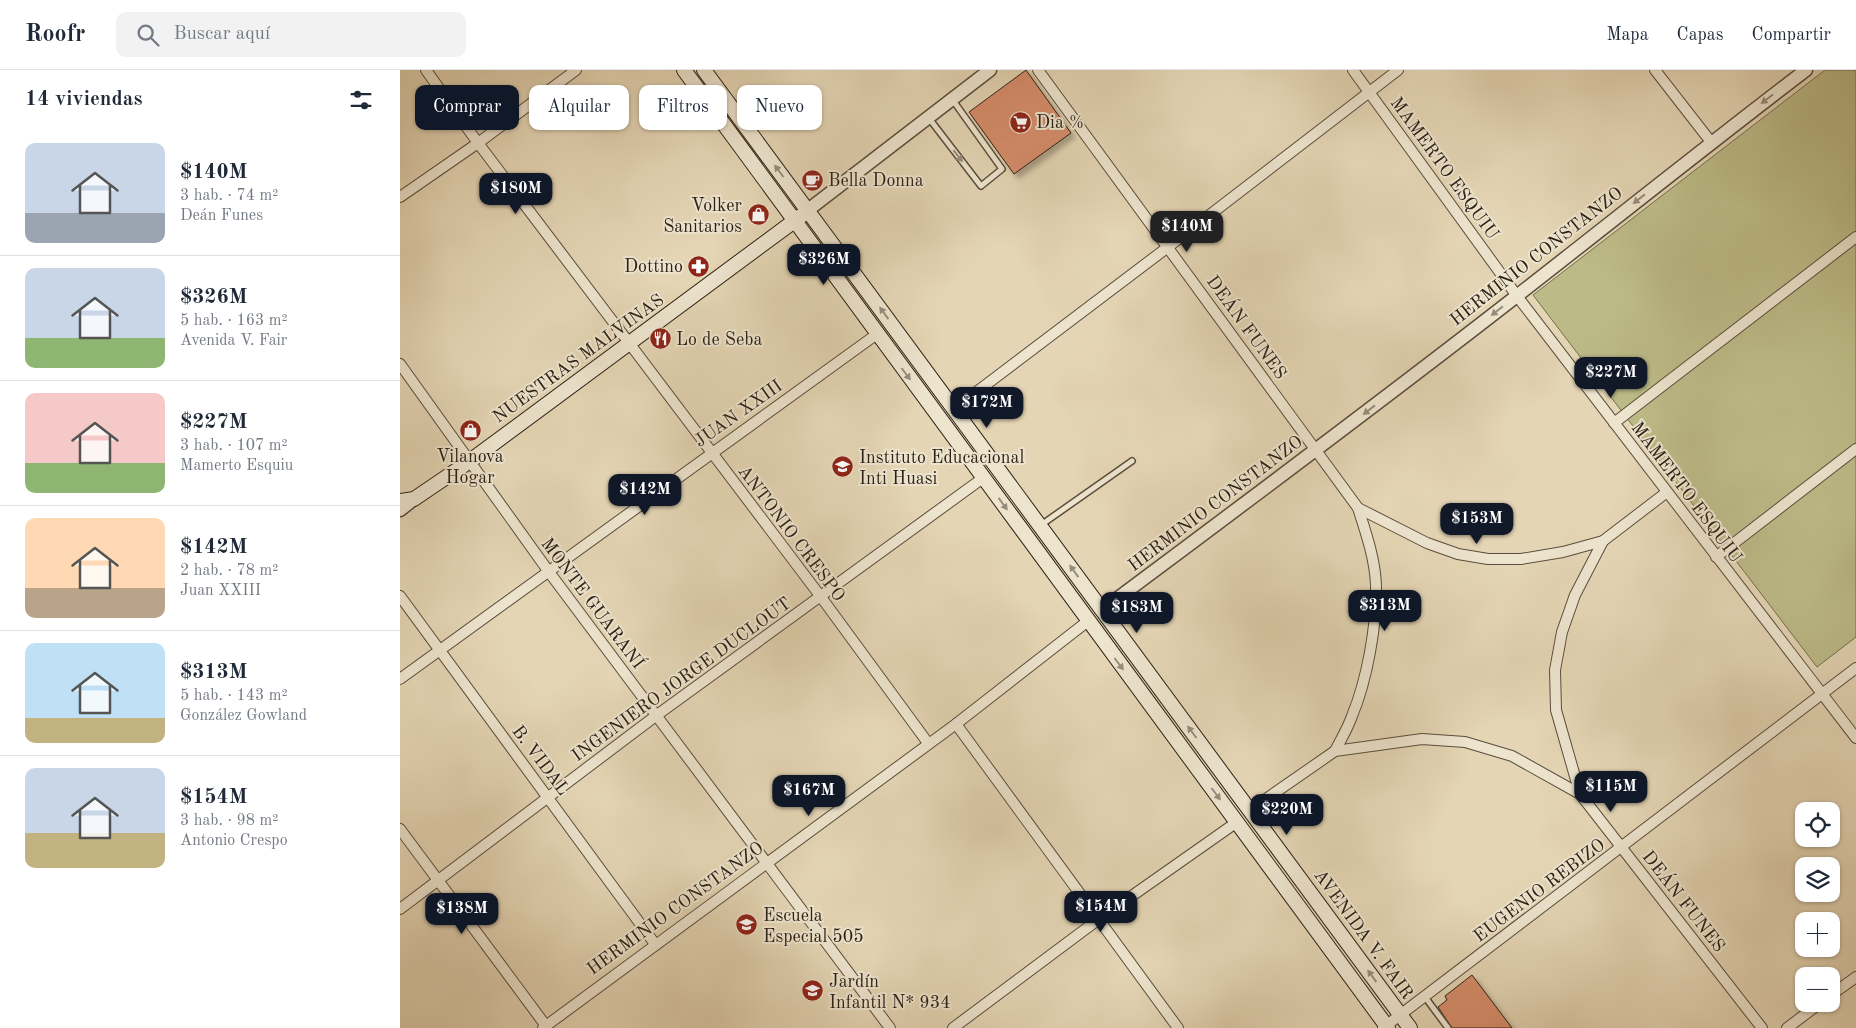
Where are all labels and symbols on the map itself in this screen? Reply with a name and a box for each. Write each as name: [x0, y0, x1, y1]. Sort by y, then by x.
street label: MAMERTO ESQUIU: [1387, 94, 1502, 243]
one-way arrow: [1761, 94, 1774, 105]
supermarket icon: Dia %: [1008, 110, 1032, 134]
place label: Dia %: [1036, 114, 1084, 132]
one-way arrow: [952, 149, 963, 162]
one-way arrow: [774, 164, 784, 178]
cafe icon: Bella Donna: [800, 168, 824, 192]
pin: $180M: [481, 172, 551, 215]
place label: Bella Donna: [828, 172, 924, 190]
street label: HERMINIO CONSTANZO: [1447, 184, 1626, 330]
one-way arrow: [1633, 194, 1646, 205]
place label: Volker Sanitarios: [663, 197, 743, 236]
shop icon: Volker Sanitarios: [746, 203, 770, 227]
pin: $140M: [1152, 210, 1222, 253]
pin: $326M: [789, 244, 859, 286]
pharmacy icon: Dottino: [687, 254, 711, 278]
place label: Dottino: [624, 258, 683, 276]
street label: DEÁN FUNES: [1203, 270, 1293, 383]
street label: NUESTRAS MALVINAS: [490, 291, 667, 427]
one-way arrow: [1491, 305, 1504, 316]
one-way arrow: [878, 307, 889, 320]
restaurant icon: Lo de Seba: [648, 327, 672, 351]
place label: Lo de Seba: [676, 331, 762, 349]
pin: $227M: [1576, 356, 1646, 399]
one-way arrow: [901, 367, 911, 380]
street label: JUAN XXIII: [691, 377, 786, 451]
pin: $172M: [952, 386, 1022, 429]
one-way arrow: [1363, 404, 1376, 415]
shop icon: Vilanova Hogar: [458, 419, 482, 443]
street label: MAMERTO ESQUIU: [1628, 419, 1745, 566]
street label: HERMINIO CONSTANZO: [1125, 432, 1306, 575]
place label: Vilanova Hogar: [436, 448, 504, 487]
place label: Instituto Educacional Inti Huasi: [859, 449, 1024, 488]
school or university icon: Instituto Educacional Inti Huasi: [831, 455, 855, 479]
street label: ANTONIO CRESPO: [734, 462, 848, 605]
pin: $142M: [610, 474, 680, 516]
one-way arrow: [997, 497, 1008, 510]
pin: $153M: [1442, 502, 1512, 545]
street label: MONTE GUARANÍ: [537, 532, 650, 672]
one-way arrow: [1069, 564, 1079, 578]
pin: $313M: [1350, 590, 1420, 632]
pin: $183M: [1102, 592, 1172, 634]
street label: INGENIERO JORGE DUCLOUT: [569, 594, 794, 765]
one-way arrow: [1114, 657, 1124, 670]
street label: B. VIDAL: [508, 722, 572, 799]
one-way arrow: [1187, 726, 1198, 739]
pin: $115M: [1576, 770, 1646, 813]
pin: $167M: [774, 774, 844, 817]
one-way arrow: [1211, 787, 1221, 801]
pin: $220M: [1252, 794, 1322, 836]
street label: EUGENIO REBIZO: [1471, 836, 1609, 946]
street label: HERMINIO CONSTANZO: [584, 839, 767, 979]
street label: DEÁN FUNES: [1638, 845, 1731, 956]
street label: AVENIDA V. FAIR: [1310, 866, 1416, 1003]
pin: $154M: [1066, 890, 1136, 933]
pin: $138M: [427, 892, 497, 935]
place label: Escuela Especial 505: [763, 907, 864, 946]
school or university icon: Escuela Especial 505: [735, 913, 759, 937]
one-way arrow: [1366, 970, 1377, 983]
place label: Jardín Infantil N* 934: [829, 973, 951, 1012]
school or university icon: Jardín Infantil N* 934: [801, 979, 825, 1003]

